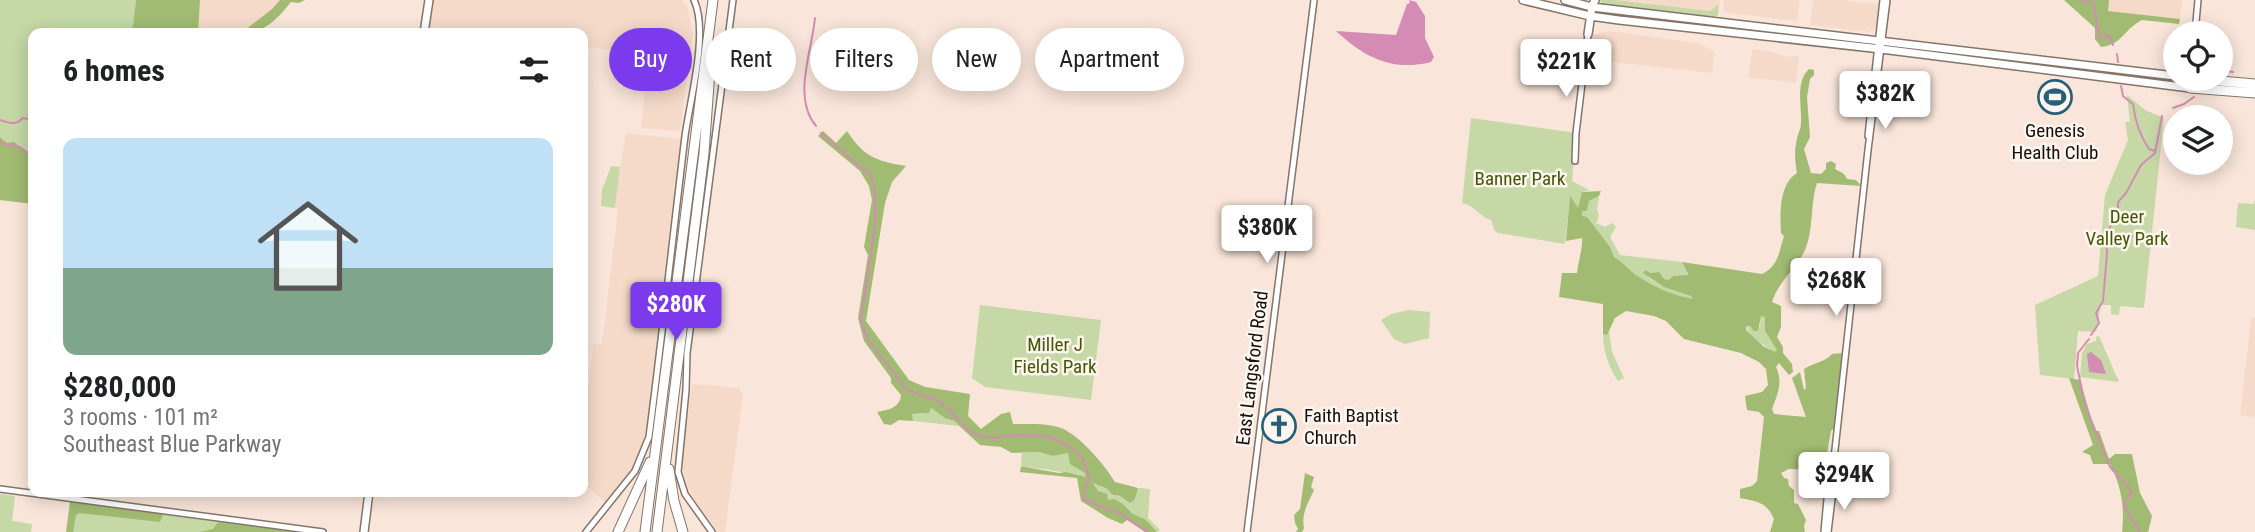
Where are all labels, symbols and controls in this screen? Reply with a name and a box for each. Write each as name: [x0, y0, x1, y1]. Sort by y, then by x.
map controls: [2163, 21, 2233, 175]
button: locate: [2163, 21, 2233, 91]
chip: Buy: [609, 28, 692, 91]
chip: Rent: [706, 28, 796, 91]
chip: Filters: [810, 28, 918, 91]
chip: New: [932, 28, 1021, 91]
chip: Apartment: [1035, 28, 1184, 91]
pin: $221K: [1517, 40, 1615, 99]
text: $221K: [1536, 48, 1596, 75]
icon: filters: [515, 51, 553, 89]
text: 6 homes: [63, 53, 165, 88]
pin: $382K: [1836, 72, 1934, 131]
sports icon: Genesis Health Club: [2036, 78, 2074, 116]
text: $382K: [1855, 80, 1915, 107]
button: layers: [2163, 105, 2233, 175]
place label: Genesis Health Club: [2012, 119, 2099, 164]
park label: Banner Park: [1475, 167, 1566, 190]
icon: home: [245, 183, 371, 309]
pin: $380K: [1218, 205, 1316, 265]
park label: Deer Valley Park: [2086, 205, 2169, 250]
text: $380K: [1237, 214, 1297, 241]
pin: $268K: [1787, 258, 1885, 318]
text: $268K: [1806, 267, 1866, 294]
pin: $280K: [627, 282, 725, 342]
street label: East Langsford Road: [1231, 289, 1273, 447]
text: $280K: [646, 291, 706, 318]
park label: Miller J Fields Park: [1013, 333, 1097, 378]
text: $280,000: [63, 369, 176, 404]
text: 3 rooms · 101 m²: [63, 404, 218, 431]
place label: Faith Baptist Church: [1304, 404, 1399, 449]
church icon: Faith Baptist Church: [1260, 407, 1298, 445]
text: Southeast Blue Parkway: [63, 431, 281, 458]
pin: $294K: [1795, 452, 1893, 512]
text: $294K: [1814, 461, 1874, 488]

